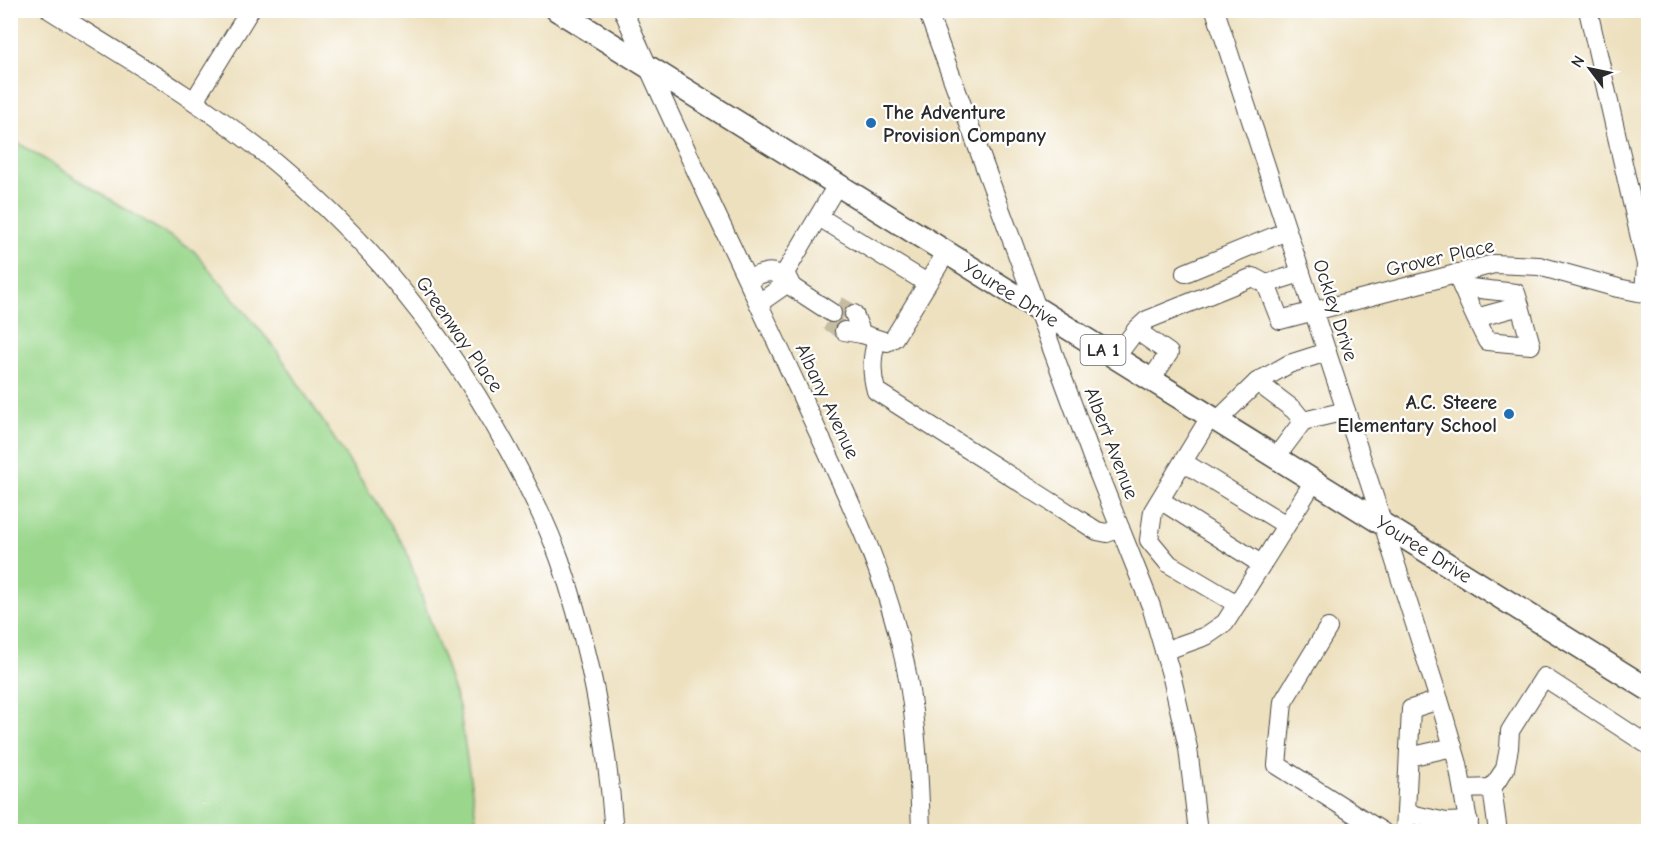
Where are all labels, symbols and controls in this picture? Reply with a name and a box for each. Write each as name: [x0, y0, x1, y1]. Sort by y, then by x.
north arrow: [1560, 39, 1620, 99]
text: N: [1568, 52, 1589, 71]
place label: The Adventure Provision Company: [883, 101, 1047, 147]
marker: The Adventure Provision Company: [864, 116, 878, 130]
street label: Grover Place: [1384, 234, 1497, 281]
street label: Youree Drive: [959, 255, 1063, 332]
street label: Ockley Drive: [1308, 257, 1363, 364]
street label: Greenway Place: [411, 272, 508, 397]
road number: LA 1: [1080, 335, 1126, 365]
street label: Albany Avenue: [791, 340, 864, 463]
street label: Albert Avenue: [1080, 384, 1143, 502]
place label: A.C. Steere Elementary School: [1337, 391, 1497, 437]
marker: A.C. Steere Elementary School: [1502, 407, 1516, 421]
street label: Youree Drive: [1372, 511, 1476, 588]

